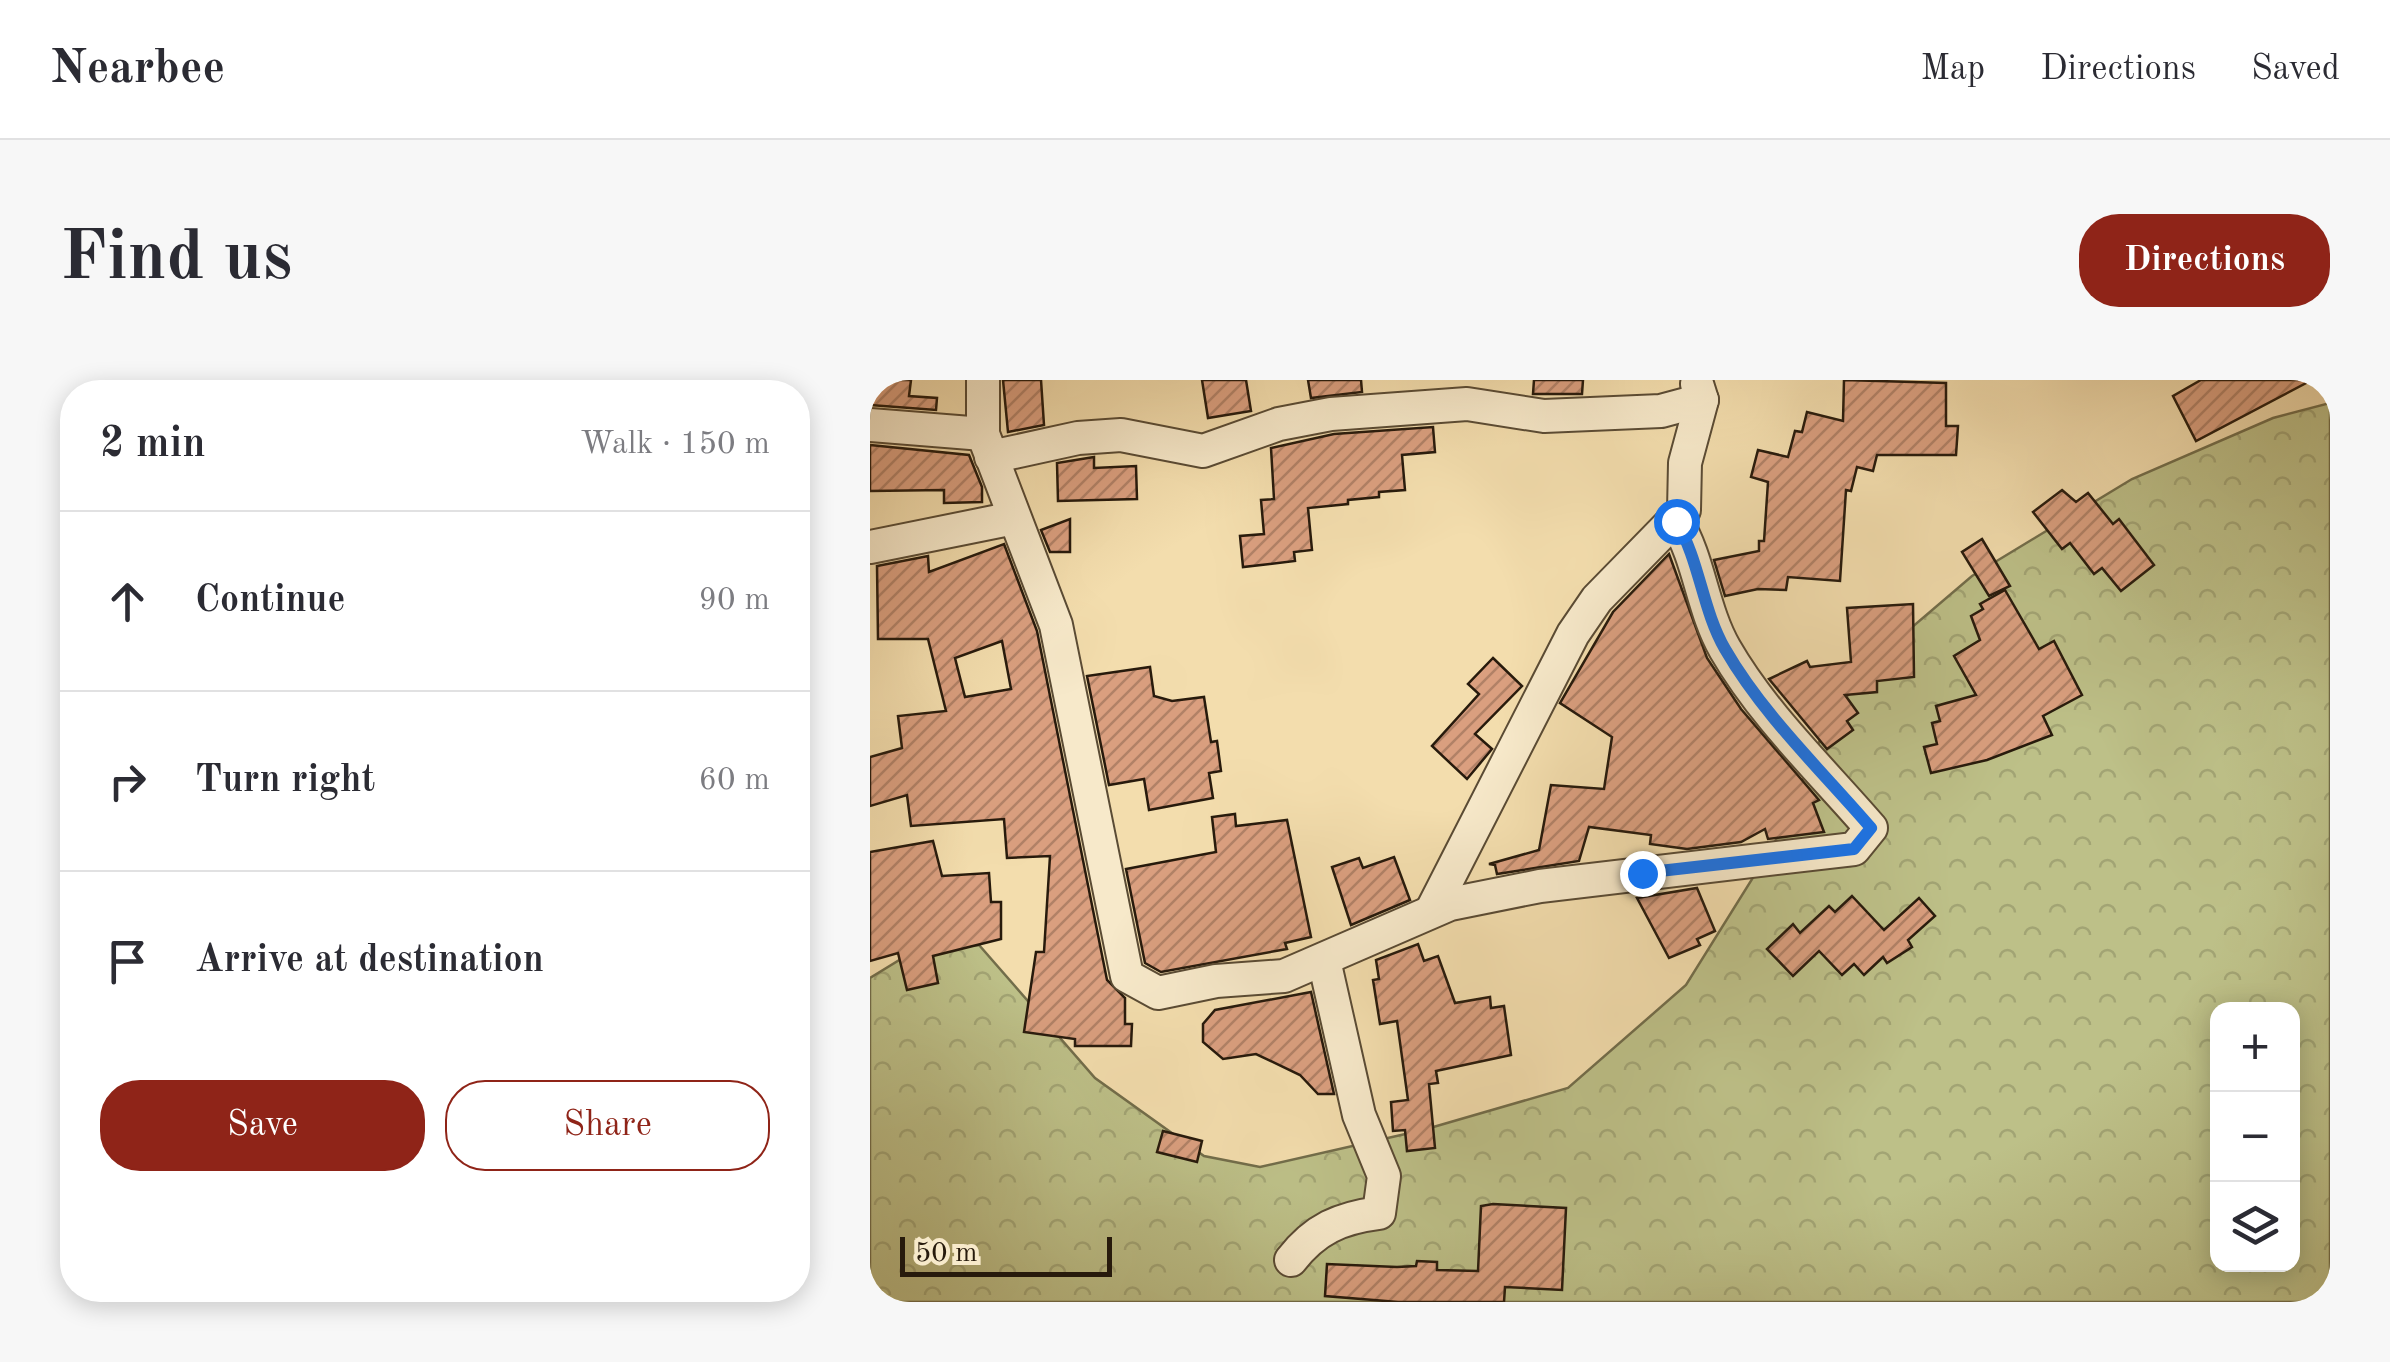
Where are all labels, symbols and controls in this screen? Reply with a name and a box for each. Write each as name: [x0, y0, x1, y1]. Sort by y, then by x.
text: Nearbee: [50, 45, 225, 93]
text: Map: [1920, 52, 1985, 87]
text: Directions: [2040, 52, 2196, 87]
text: Saved: [2251, 52, 2340, 87]
button: Directions: [2079, 214, 2330, 307]
text: Find us: [60, 225, 292, 295]
text: 2 min: [100, 424, 206, 466]
text: Walk · 150 m: [580, 429, 770, 461]
route start: [1654, 499, 1700, 545]
icon: ahead: [100, 574, 155, 629]
text: Continue: [195, 582, 345, 620]
text: 90 m: [699, 585, 770, 617]
icon: right: [100, 754, 155, 809]
text: Turn right: [195, 762, 375, 800]
text: 60 m: [699, 765, 770, 797]
route end: [1620, 851, 1666, 897]
icon: arrive: [100, 934, 155, 989]
text: Arrive at destination: [195, 942, 544, 980]
map controls: [2210, 1002, 2300, 1272]
button: +: [2210, 1002, 2300, 1092]
button: Save: [100, 1080, 425, 1171]
button: Share: [445, 1080, 770, 1171]
button: −: [2210, 1092, 2300, 1182]
button: layers: [2210, 1182, 2300, 1272]
scale bar: [900, 1232, 1112, 1276]
text: 50 m: [915, 1240, 978, 1268]

